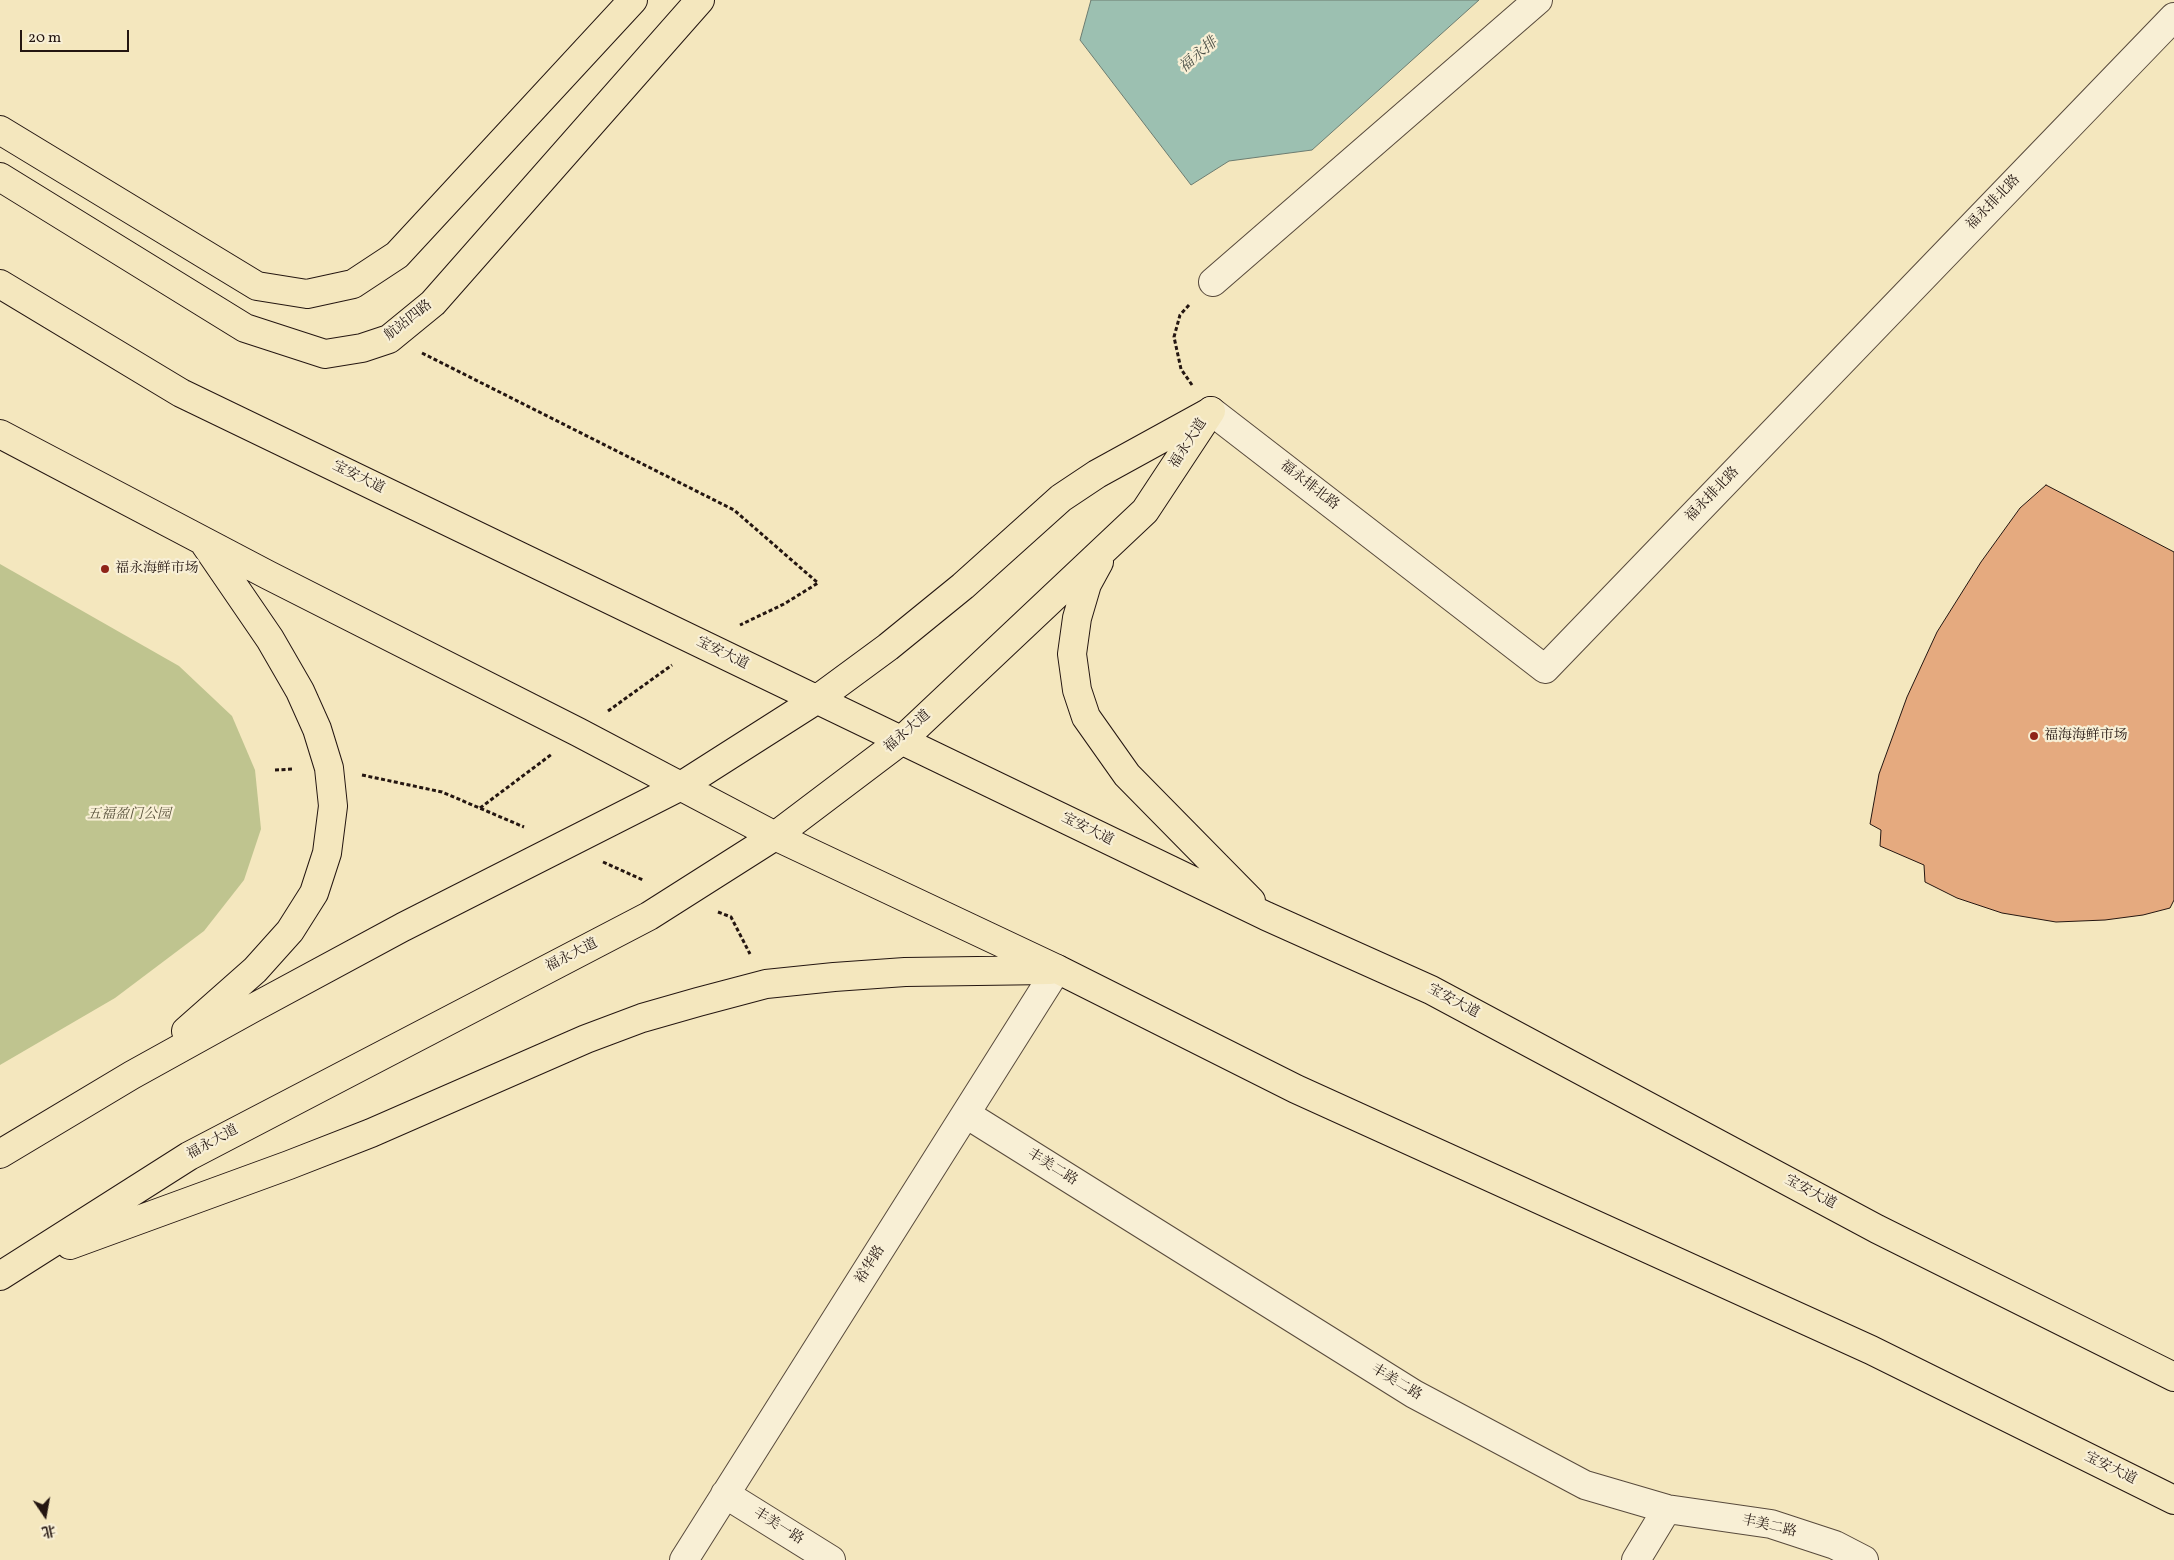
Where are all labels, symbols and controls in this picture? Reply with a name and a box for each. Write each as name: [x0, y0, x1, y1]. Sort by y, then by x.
scale bar: [22, 20, 131, 52]
text: 20 m: [28, 28, 61, 49]
water label: 福永排: [1176, 34, 1222, 78]
street label: 福永排北路: [1964, 172, 2024, 234]
street label: 航站四路: [382, 297, 436, 345]
street label: 福永大道: [1167, 416, 1211, 472]
street label: 宝安大道: [329, 458, 387, 498]
street label: 福永排北路: [1276, 458, 1342, 514]
street label: 福永排北路: [1683, 464, 1743, 526]
place label: 福永海鲜市场: [115, 561, 199, 577]
marker: 福永海鲜市场: [99, 563, 111, 575]
street label: 宝安大道: [693, 634, 751, 674]
street label: 福永大道: [881, 707, 935, 757]
place label: 福海海鲜市场: [2044, 728, 2128, 744]
marker: 福海海鲜市场: [2028, 730, 2040, 742]
park label: 五福盈门公园: [87, 807, 171, 823]
street label: 宝安大道: [1058, 810, 1116, 850]
street label: 福永大道: [543, 936, 601, 976]
street label: 宝安大道: [1424, 981, 1482, 1023]
street label: 福永大道: [184, 1122, 242, 1164]
street label: 丰美二路: [1024, 1146, 1080, 1190]
street label: 宝安大道: [1781, 1172, 1839, 1214]
street label: 裕华路: [853, 1243, 889, 1287]
street label: 丰美二路: [1368, 1361, 1424, 1405]
street label: 宝安大道: [2081, 1449, 2139, 1489]
north arrow: [20, 1490, 70, 1540]
street label: 丰美一路: [750, 1505, 806, 1549]
street label: 丰美二路: [1740, 1513, 1798, 1541]
text: 北: [39, 1519, 57, 1541]

